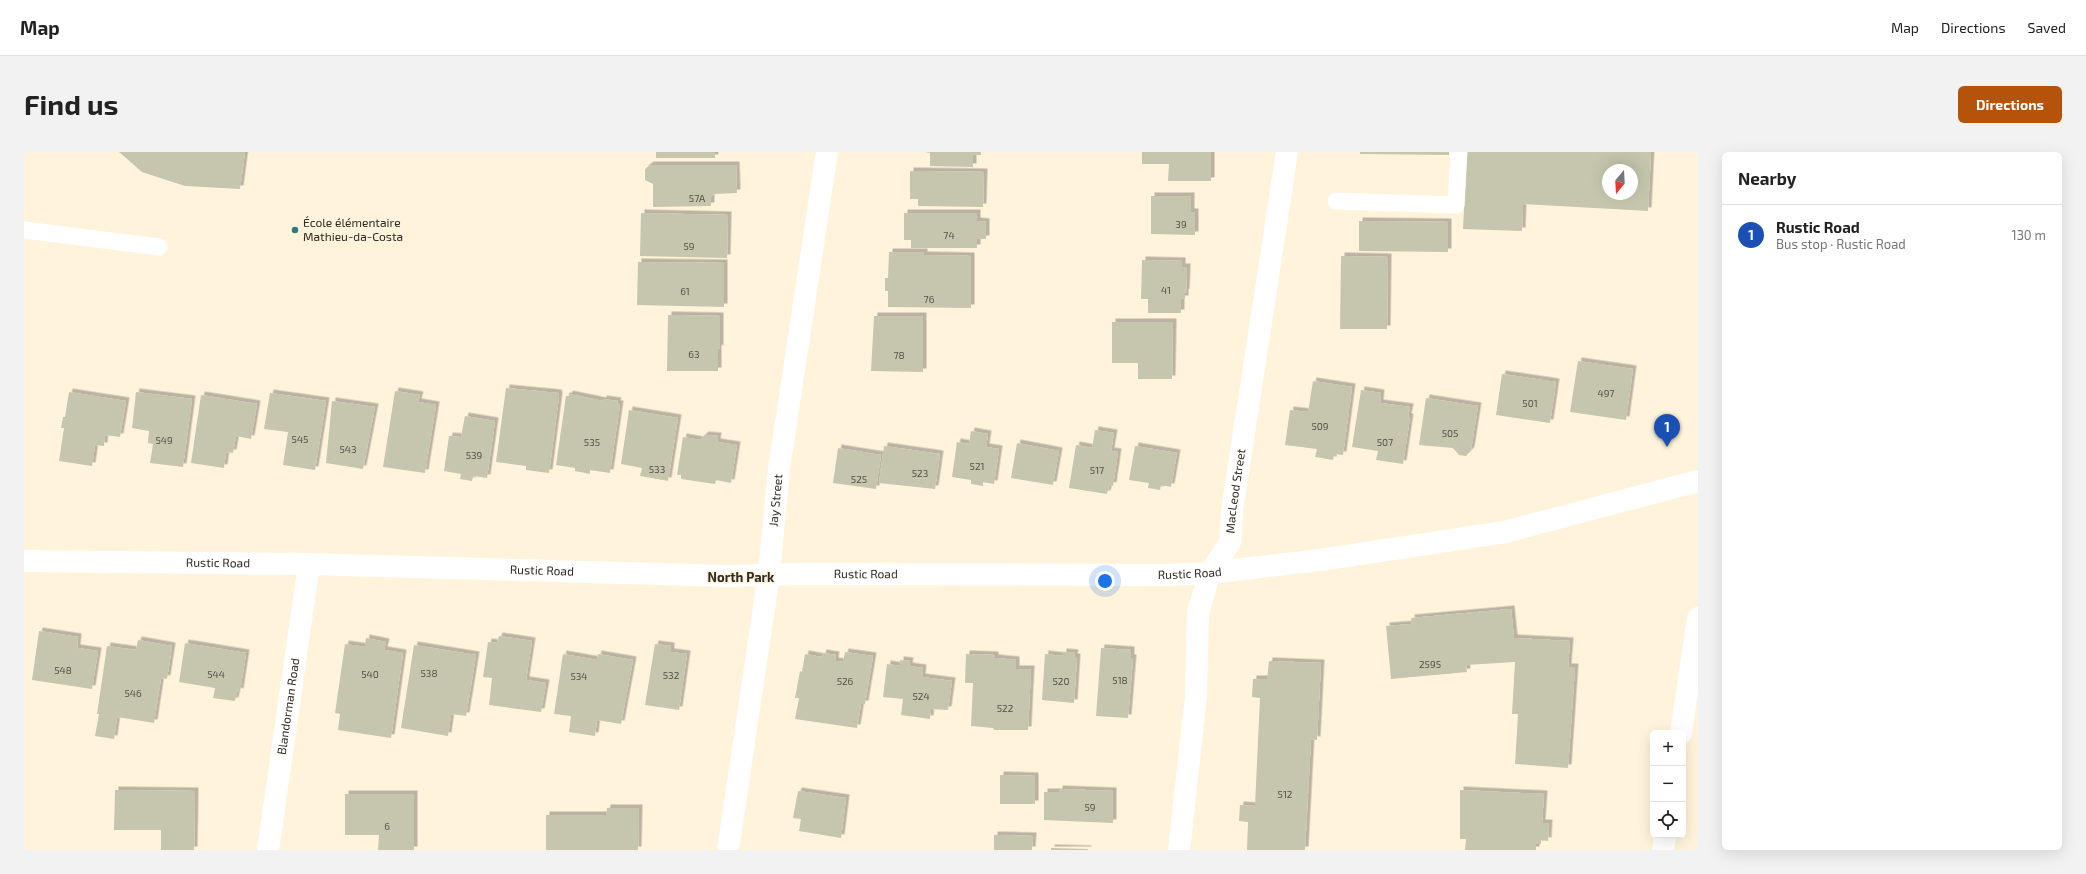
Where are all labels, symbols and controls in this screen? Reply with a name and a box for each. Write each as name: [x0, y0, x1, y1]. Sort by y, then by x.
text: Map: [20, 16, 60, 39]
text: Map: [1891, 19, 1919, 36]
text: Directions: [1941, 19, 2006, 36]
text: Saved: [2028, 19, 2066, 36]
button: Directions: [1958, 86, 2062, 123]
text: Find us: [24, 87, 118, 121]
north arrow: [1602, 164, 1638, 200]
text: Nearby: [1738, 168, 1796, 188]
house number: 57A: [689, 192, 706, 204]
place label: École élémentaire Mathieu-da-Costa: [303, 215, 403, 243]
house number: 39: [1175, 218, 1187, 230]
text: Rustic Road: [1776, 218, 1860, 236]
marker: École élémentaire Mathieu-da-Costa: [290, 225, 300, 235]
text: 1: [1748, 227, 1754, 243]
text: 130 m: [2011, 227, 2046, 243]
house number: 74: [943, 229, 955, 241]
text: Bus stop · Rustic Road: [1776, 236, 1906, 252]
house number: 59: [683, 240, 695, 252]
house number: 41: [1161, 284, 1171, 296]
house number: 61: [680, 285, 690, 297]
house number: 76: [924, 293, 935, 305]
house number: 63: [688, 348, 700, 360]
house number: 78: [893, 349, 905, 361]
house number: 497: [1598, 387, 1615, 399]
house number: 501: [1522, 397, 1538, 409]
pin: 1: [1654, 414, 1680, 447]
house number: 509: [1311, 420, 1329, 432]
house number: 505: [1442, 427, 1458, 439]
house number: 545: [292, 433, 308, 445]
house number: 549: [155, 434, 173, 446]
house number: 535: [584, 436, 600, 448]
house number: 507: [1377, 436, 1393, 448]
house number: 543: [339, 443, 357, 455]
street label: MacLeod Street: [1223, 447, 1248, 534]
house number: 539: [466, 449, 483, 461]
house number: 521: [970, 460, 984, 472]
house number: 533: [649, 463, 665, 475]
house number: 517: [1090, 464, 1104, 476]
house number: 523: [912, 467, 928, 479]
street label: Jay Street: [766, 473, 785, 527]
house number: 525: [851, 473, 867, 485]
street label: Rustic Road: [186, 555, 250, 569]
street label: Rustic Road: [510, 562, 574, 578]
street label: Rustic Road: [1158, 564, 1222, 581]
street label: Rustic Road: [834, 566, 898, 580]
district label: North Park: [708, 569, 775, 585]
your location: [1095, 571, 1115, 591]
street label: Blandorman Road: [274, 657, 301, 756]
house number: 2595: [1419, 658, 1441, 670]
house number: 548: [54, 664, 72, 676]
house number: 538: [421, 667, 438, 679]
house number: 544: [207, 668, 225, 680]
house number: 540: [361, 668, 379, 680]
house number: 532: [663, 669, 680, 681]
house number: 534: [570, 670, 588, 682]
house number: 518: [1112, 674, 1128, 686]
house number: 526: [837, 675, 854, 687]
house number: 520: [1052, 675, 1070, 687]
house number: 546: [124, 687, 142, 699]
house number: 524: [912, 690, 930, 702]
house number: 522: [997, 702, 1014, 714]
map controls: [1650, 730, 1686, 838]
button: +: [1650, 730, 1686, 766]
button: −: [1650, 766, 1686, 802]
house number: 512: [1278, 788, 1293, 800]
house number: 59: [1084, 801, 1096, 813]
button: locate: [1650, 802, 1686, 838]
house number: 6: [384, 820, 390, 832]

